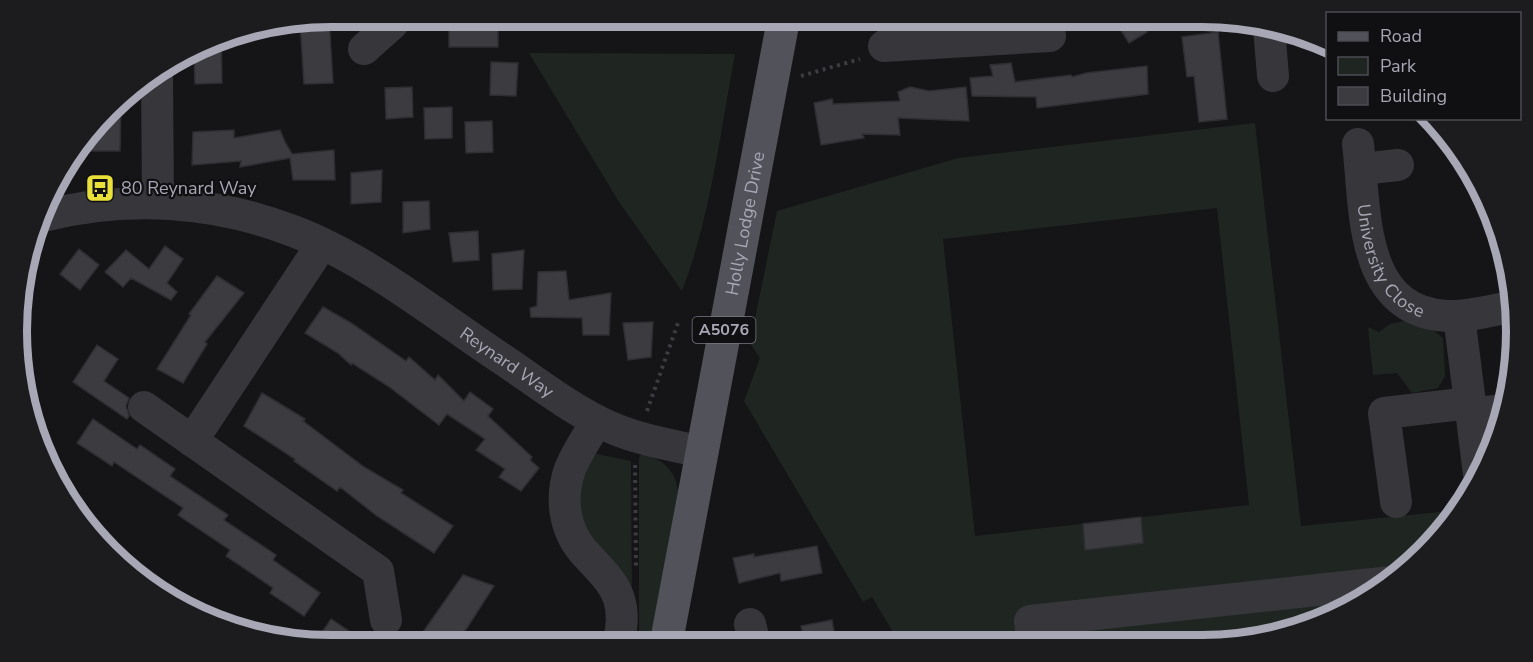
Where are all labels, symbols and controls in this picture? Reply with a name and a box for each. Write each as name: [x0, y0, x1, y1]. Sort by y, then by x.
legend: [1326, 12, 1521, 120]
text: Road: [1380, 24, 1422, 48]
text: Park: [1380, 54, 1417, 78]
text: Building: [1380, 84, 1447, 108]
street label: Holly Lodge Drive: [720, 150, 770, 297]
bus stop icon: 80 Reynard Way: [84, 172, 116, 204]
place label: 80 Reynard Way: [121, 176, 257, 200]
street label: University Close: [1351, 203, 1428, 323]
road number: A5076: [692, 317, 756, 343]
street label: Reynard Way: [455, 322, 559, 404]

